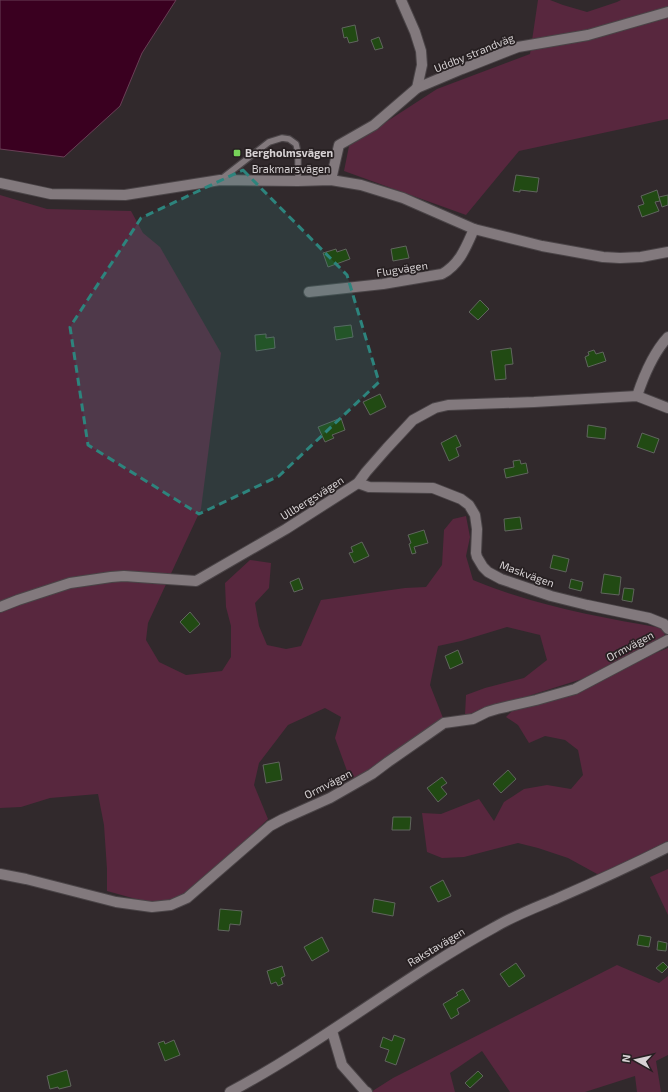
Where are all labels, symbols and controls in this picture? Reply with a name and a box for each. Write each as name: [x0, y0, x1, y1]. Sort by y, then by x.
street label: Uddby strandväg: [432, 31, 516, 74]
place label: Bergholmsvägen: [245, 146, 333, 159]
marker: Bergholmsvägen: [232, 148, 242, 158]
street label: Brakmarsvägen: [252, 162, 330, 175]
street label: Flugvägen: [375, 258, 429, 279]
street label: Ullbergsvägen: [278, 473, 346, 522]
street label: Maskvägen: [498, 558, 556, 589]
street label: Ormvägen: [604, 628, 656, 663]
street label: Ormvägen: [302, 766, 354, 801]
street label: Rakstavägen: [405, 924, 467, 969]
north arrow: [616, 1040, 656, 1080]
text: N: [619, 1054, 633, 1063]

